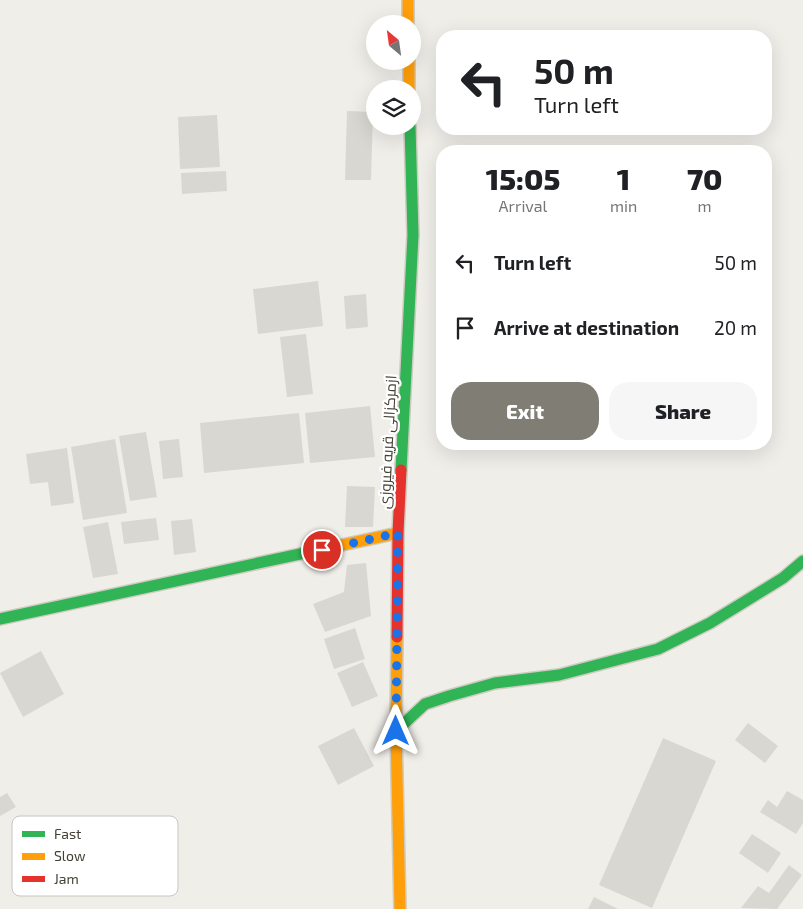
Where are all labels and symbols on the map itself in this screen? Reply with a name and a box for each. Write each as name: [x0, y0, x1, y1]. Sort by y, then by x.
north arrow: [366, 15, 421, 70]
street label: ازمرکزالی قریه فیروزی: [375, 375, 401, 509]
pin: [301, 529, 343, 571]
position arrow: [369, 704, 421, 756]
legend: [12, 816, 178, 896]
text: Fast: [54, 825, 81, 842]
text: Slow: [54, 847, 86, 864]
text: Jam: [54, 870, 79, 887]

